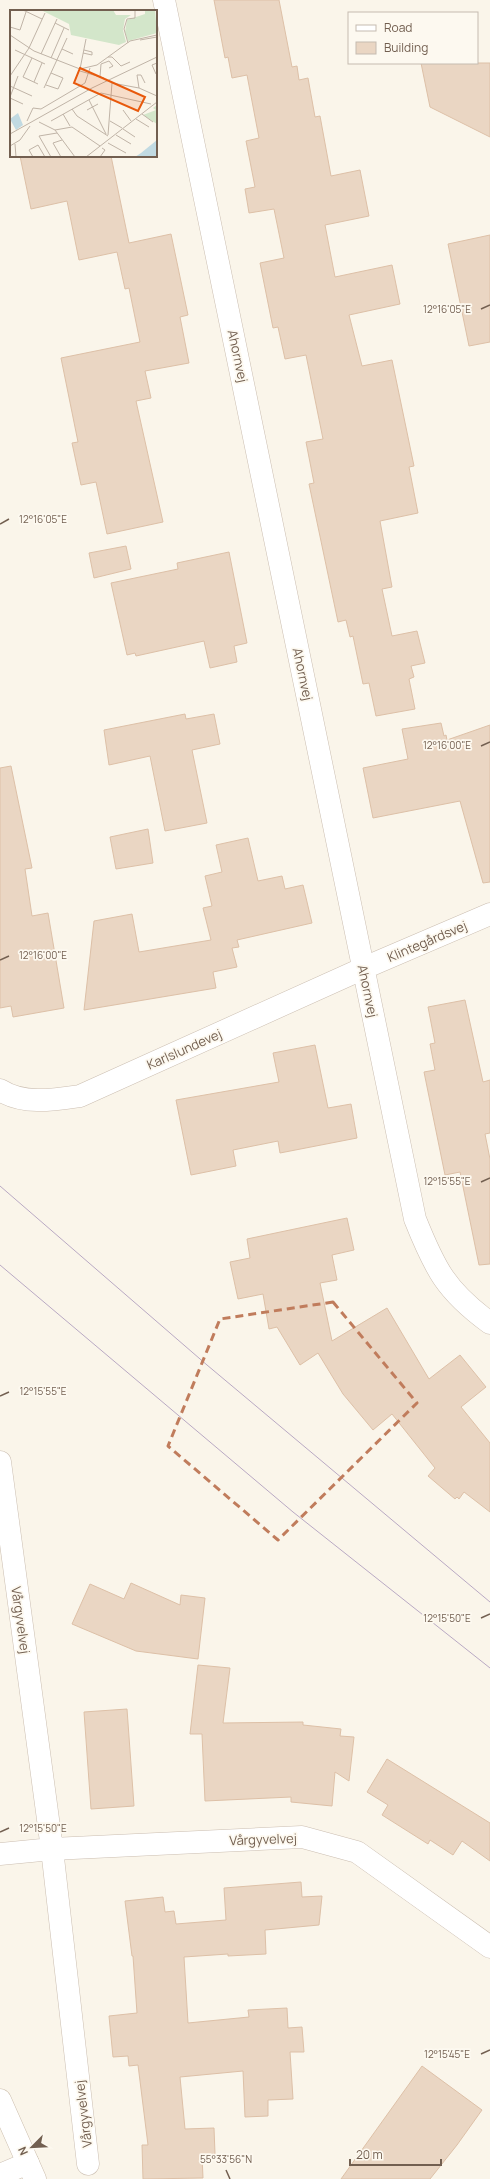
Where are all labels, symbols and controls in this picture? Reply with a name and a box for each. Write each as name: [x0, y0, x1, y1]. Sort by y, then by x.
inset map: [10, 10, 157, 157]
legend: [348, 12, 478, 64]
text: Road: [384, 19, 412, 36]
text: Building: [384, 39, 428, 56]
text: 12°16'05"E: [423, 302, 471, 316]
street label: Ahornvej: [224, 328, 252, 384]
text: 12°16'05"E: [19, 512, 67, 526]
street label: Ahornvej: [289, 646, 317, 702]
text: 12°16'00"E: [423, 738, 471, 752]
street label: Klintegårdsvej: [384, 916, 470, 966]
text: 12°16'00"E: [19, 948, 67, 962]
street label: Ahornvej: [354, 963, 382, 1019]
street label: Karlslundevej: [144, 1024, 224, 1074]
text: 12°15'55"E: [423, 1174, 471, 1188]
text: 12°15'55"E: [19, 1384, 67, 1398]
street label: Vårgyvelvej: [7, 1585, 35, 1655]
text: 12°15'50"E: [423, 1611, 471, 1625]
text: 12°15'50"E: [19, 1821, 67, 1835]
street label: Vårgyvelvej: [229, 1829, 297, 1849]
text: 12°15'45"E: [424, 2047, 470, 2061]
street label: Vårgyvelvej: [70, 2079, 96, 2149]
north arrow: [12, 2127, 52, 2167]
scale bar: [350, 2141, 441, 2167]
text: N: [14, 2145, 31, 2158]
text: 20 m: [356, 2146, 383, 2163]
text: 55°33'56"N: [200, 2152, 252, 2166]

